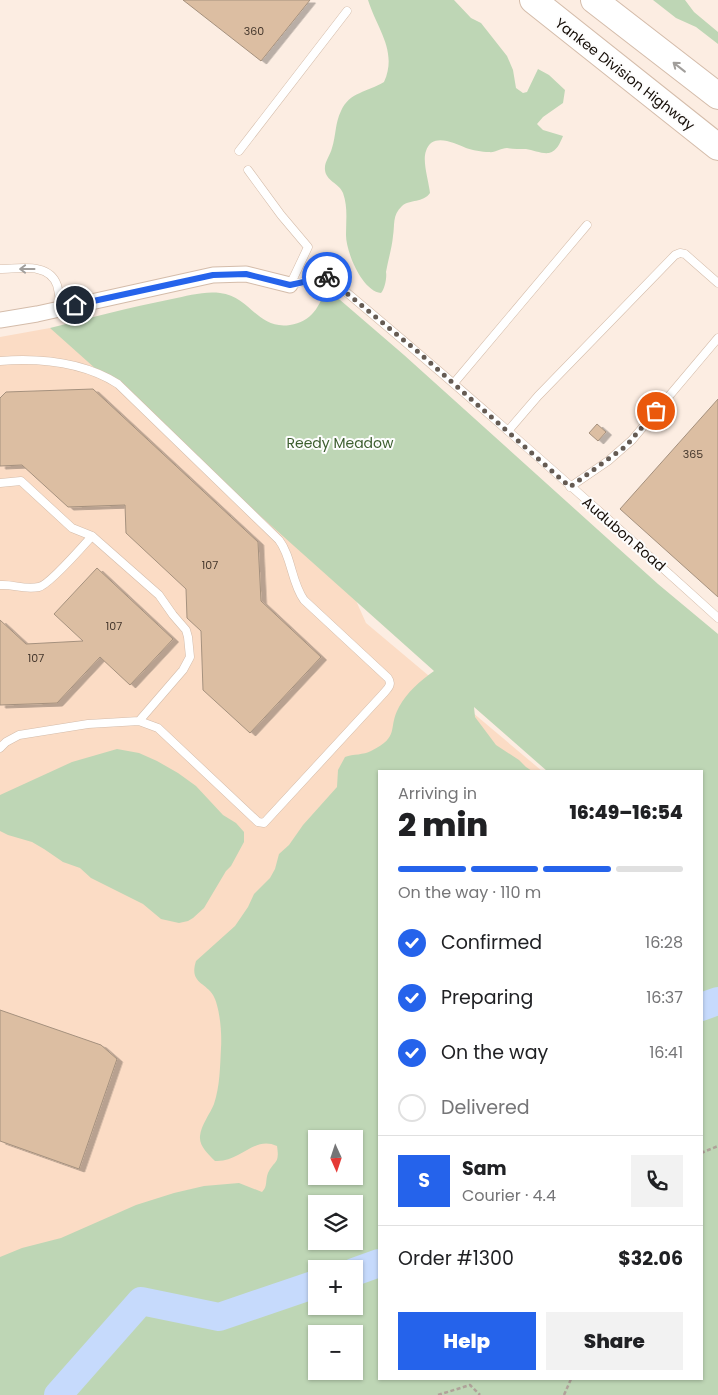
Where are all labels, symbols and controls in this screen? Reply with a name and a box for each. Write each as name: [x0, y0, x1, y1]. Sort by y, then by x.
street label: Yankee Division Highway: [551, 13, 699, 135]
house number: 360: [244, 23, 264, 39]
one-way arrow: [673, 61, 686, 72]
courier: [302, 252, 352, 302]
icon: bike: [313, 263, 341, 291]
one-way arrow: [19, 264, 35, 274]
pin: [54, 284, 96, 326]
icon: home: [61, 291, 89, 319]
pin: [635, 390, 677, 432]
icon: bag: [642, 397, 670, 425]
park label: Reedy Meadow: [286, 433, 394, 453]
house number: 365: [683, 446, 703, 462]
street label: Audubon Road: [578, 492, 670, 576]
house number: 107: [202, 557, 218, 573]
house number: 107: [106, 618, 122, 634]
house number: 107: [28, 650, 44, 666]
text: Arriving in: [398, 782, 477, 805]
text: 16:49–16:54: [569, 799, 683, 826]
text: 2 min: [398, 802, 488, 847]
text: On the way · 110 m: [398, 881, 541, 904]
icon: check: [398, 929, 426, 957]
text: Confirmed: [441, 929, 542, 956]
text: 16:28: [645, 931, 683, 954]
icon: check: [398, 984, 426, 1012]
text: Preparing: [441, 984, 533, 1011]
text: 16:37: [646, 986, 683, 1009]
icon: check: [398, 1039, 426, 1067]
text: On the way: [441, 1039, 548, 1066]
text: 16:41: [649, 1041, 683, 1064]
text: Delivered: [441, 1094, 530, 1121]
north arrow: [308, 1130, 362, 1185]
map controls: [308, 1130, 363, 1380]
text: Sam: [462, 1155, 507, 1182]
button: phone: [631, 1155, 683, 1207]
text: S: [418, 1167, 430, 1194]
text: Courier · 4.4: [462, 1184, 556, 1207]
button: layers: [308, 1195, 363, 1250]
text: Order #1300: [398, 1245, 514, 1272]
text: $32.06: [618, 1245, 683, 1272]
button: +: [308, 1260, 363, 1315]
button: Help: [398, 1312, 536, 1370]
button: Share: [546, 1312, 683, 1370]
button: −: [308, 1325, 363, 1380]

